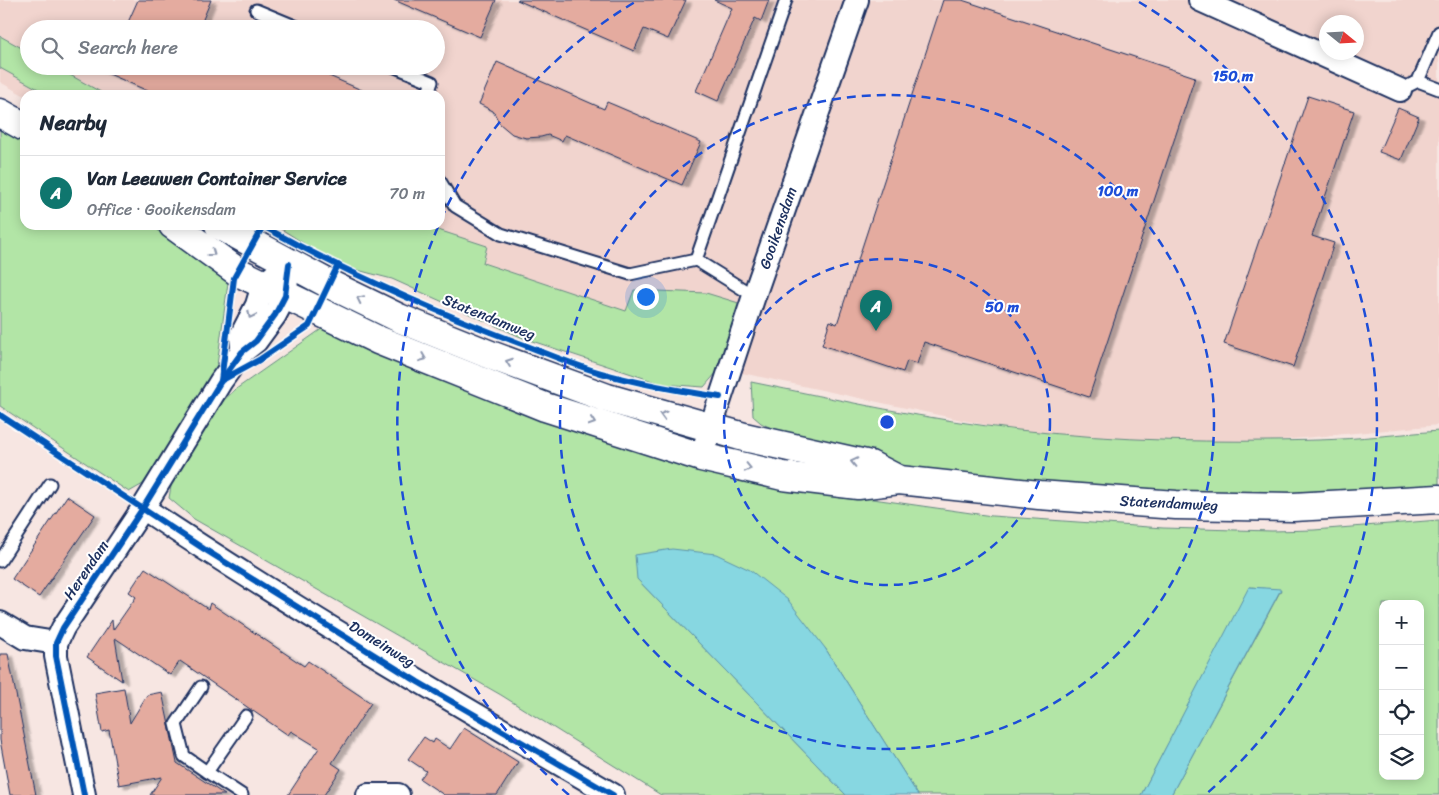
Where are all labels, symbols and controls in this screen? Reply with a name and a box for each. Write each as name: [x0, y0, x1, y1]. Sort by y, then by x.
north arrow: [1319, 15, 1364, 60]
search box: [20, 20, 445, 75]
text: Search here: [78, 31, 178, 64]
icon: search: [38, 34, 66, 62]
text: 150 m: [1213, 63, 1254, 89]
text: Nearby: [40, 104, 106, 142]
text: Van Leeuwen Container Service: [87, 162, 347, 195]
text: 100 m: [1098, 178, 1139, 204]
text: A: [51, 179, 61, 208]
text: 70 m: [389, 179, 425, 208]
street label: Gooikensdam: [752, 183, 804, 273]
text: Office · Gooikensdam: [87, 195, 236, 224]
one-way arrow: [206, 248, 215, 256]
your location: [633, 284, 659, 310]
street label: Statendamweg: [438, 286, 540, 348]
pin: A: [860, 290, 892, 331]
text: 50 m: [985, 294, 1020, 320]
one-way arrow: [356, 295, 365, 305]
one-way arrow: [247, 310, 257, 319]
one-way arrow: [418, 352, 427, 362]
one-way arrow: [506, 358, 514, 368]
one-way arrow: [659, 410, 668, 420]
centre of rings: [878, 413, 896, 431]
one-way arrow: [587, 416, 595, 426]
one-way arrow: [850, 457, 859, 468]
one-way arrow: [744, 462, 753, 473]
street label: Statendamweg: [1119, 487, 1219, 519]
street label: Herendam: [56, 534, 116, 605]
map controls: [1379, 600, 1424, 780]
button: +: [1379, 600, 1424, 645]
street label: Domeinweg: [344, 613, 420, 675]
button: −: [1379, 645, 1424, 690]
button: locate: [1379, 690, 1424, 735]
button: layers: [1379, 735, 1424, 780]

